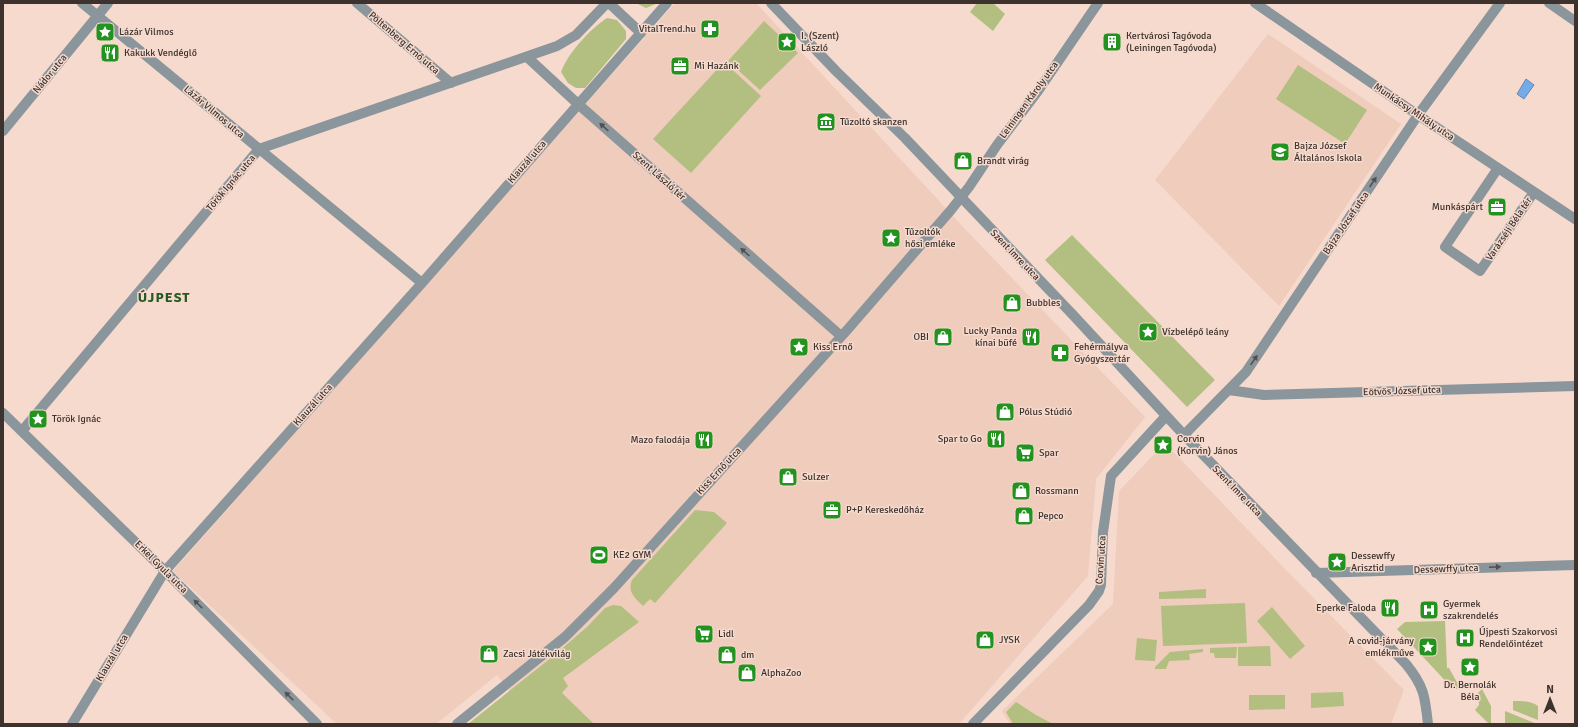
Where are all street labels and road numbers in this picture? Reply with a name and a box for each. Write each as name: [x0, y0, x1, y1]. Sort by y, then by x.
street label: Pöltenberg Ernő utca: [366, 9, 442, 77]
street label: Nádor utca: [31, 52, 69, 96]
street label: Leiningen Károly utca: [997, 59, 1061, 141]
street label: Munkácsy Mihály utca: [1371, 81, 1457, 143]
street label: Lázár Vilmos utca: [181, 83, 247, 141]
street label: Klauzál utca: [505, 138, 549, 186]
street label: Szent László tér: [630, 149, 688, 203]
street label: Török Ignác utca: [204, 152, 258, 214]
street label: Bajza József utca: [1321, 189, 1371, 257]
street label: Varázséji Béla tér: [1483, 195, 1535, 263]
street label: Szent Imre utca: [988, 227, 1042, 283]
street label: Klauzál utca: [291, 381, 335, 429]
street label: Eötvös József utca: [1363, 384, 1441, 398]
street label: Kiss Ernő utca: [694, 445, 744, 497]
street label: Szent Imre utca: [1210, 463, 1264, 519]
street label: Corvin utca: [1093, 535, 1109, 585]
street label: Erkel Gyula utca: [132, 538, 190, 596]
street label: Dessewffy utca: [1413, 562, 1479, 576]
street label: Klauzál utca: [93, 632, 131, 684]

